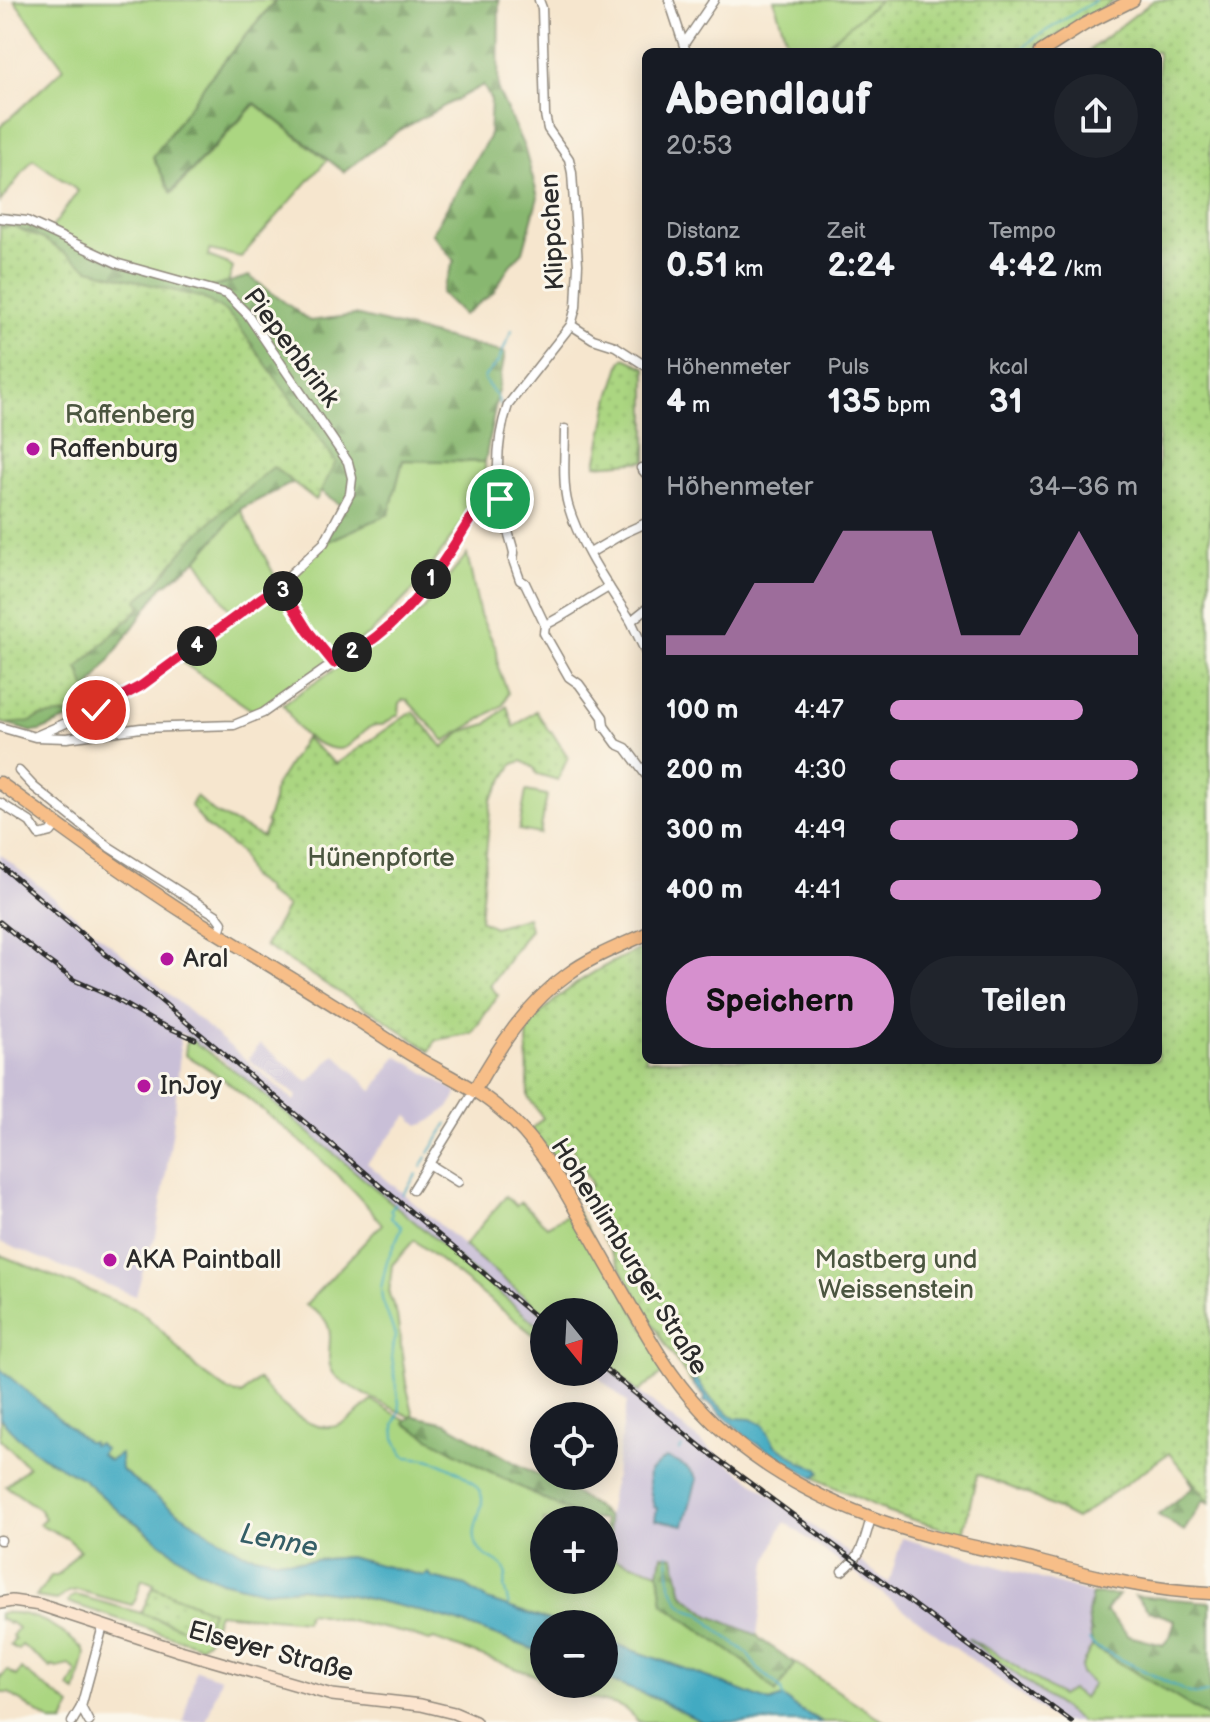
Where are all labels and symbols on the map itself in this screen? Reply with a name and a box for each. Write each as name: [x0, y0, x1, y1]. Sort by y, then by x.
street label: Klippchen: [534, 173, 572, 291]
street label: Piepenbrink: [236, 282, 346, 414]
park label: Raffenberg: [65, 400, 195, 431]
place label: Raffenburg: [49, 434, 178, 465]
marker: Raffenburg: [24, 440, 42, 458]
pin: [466, 465, 534, 533]
pin: 1: [411, 559, 451, 599]
pin: 3: [263, 571, 303, 611]
pin: 4: [177, 626, 217, 666]
pin: 2: [332, 632, 372, 672]
pin: [62, 676, 130, 744]
park label: Hünenpforte: [307, 843, 455, 874]
place label: Aral: [183, 944, 228, 975]
marker: Aral: [158, 950, 176, 968]
place label: InJoy: [160, 1071, 222, 1102]
marker: InJoy: [135, 1077, 153, 1095]
street label: Hohenlimburger Straße: [543, 1133, 715, 1381]
place label: AKA Paintball: [126, 1245, 281, 1276]
park label: Mastberg und Weissenstein: [815, 1245, 978, 1306]
marker: AKA Paintball: [101, 1251, 119, 1269]
north arrow: [530, 1298, 618, 1386]
water label: Lenne: [237, 1517, 321, 1565]
street label: Elseyer Straße: [185, 1615, 357, 1689]

